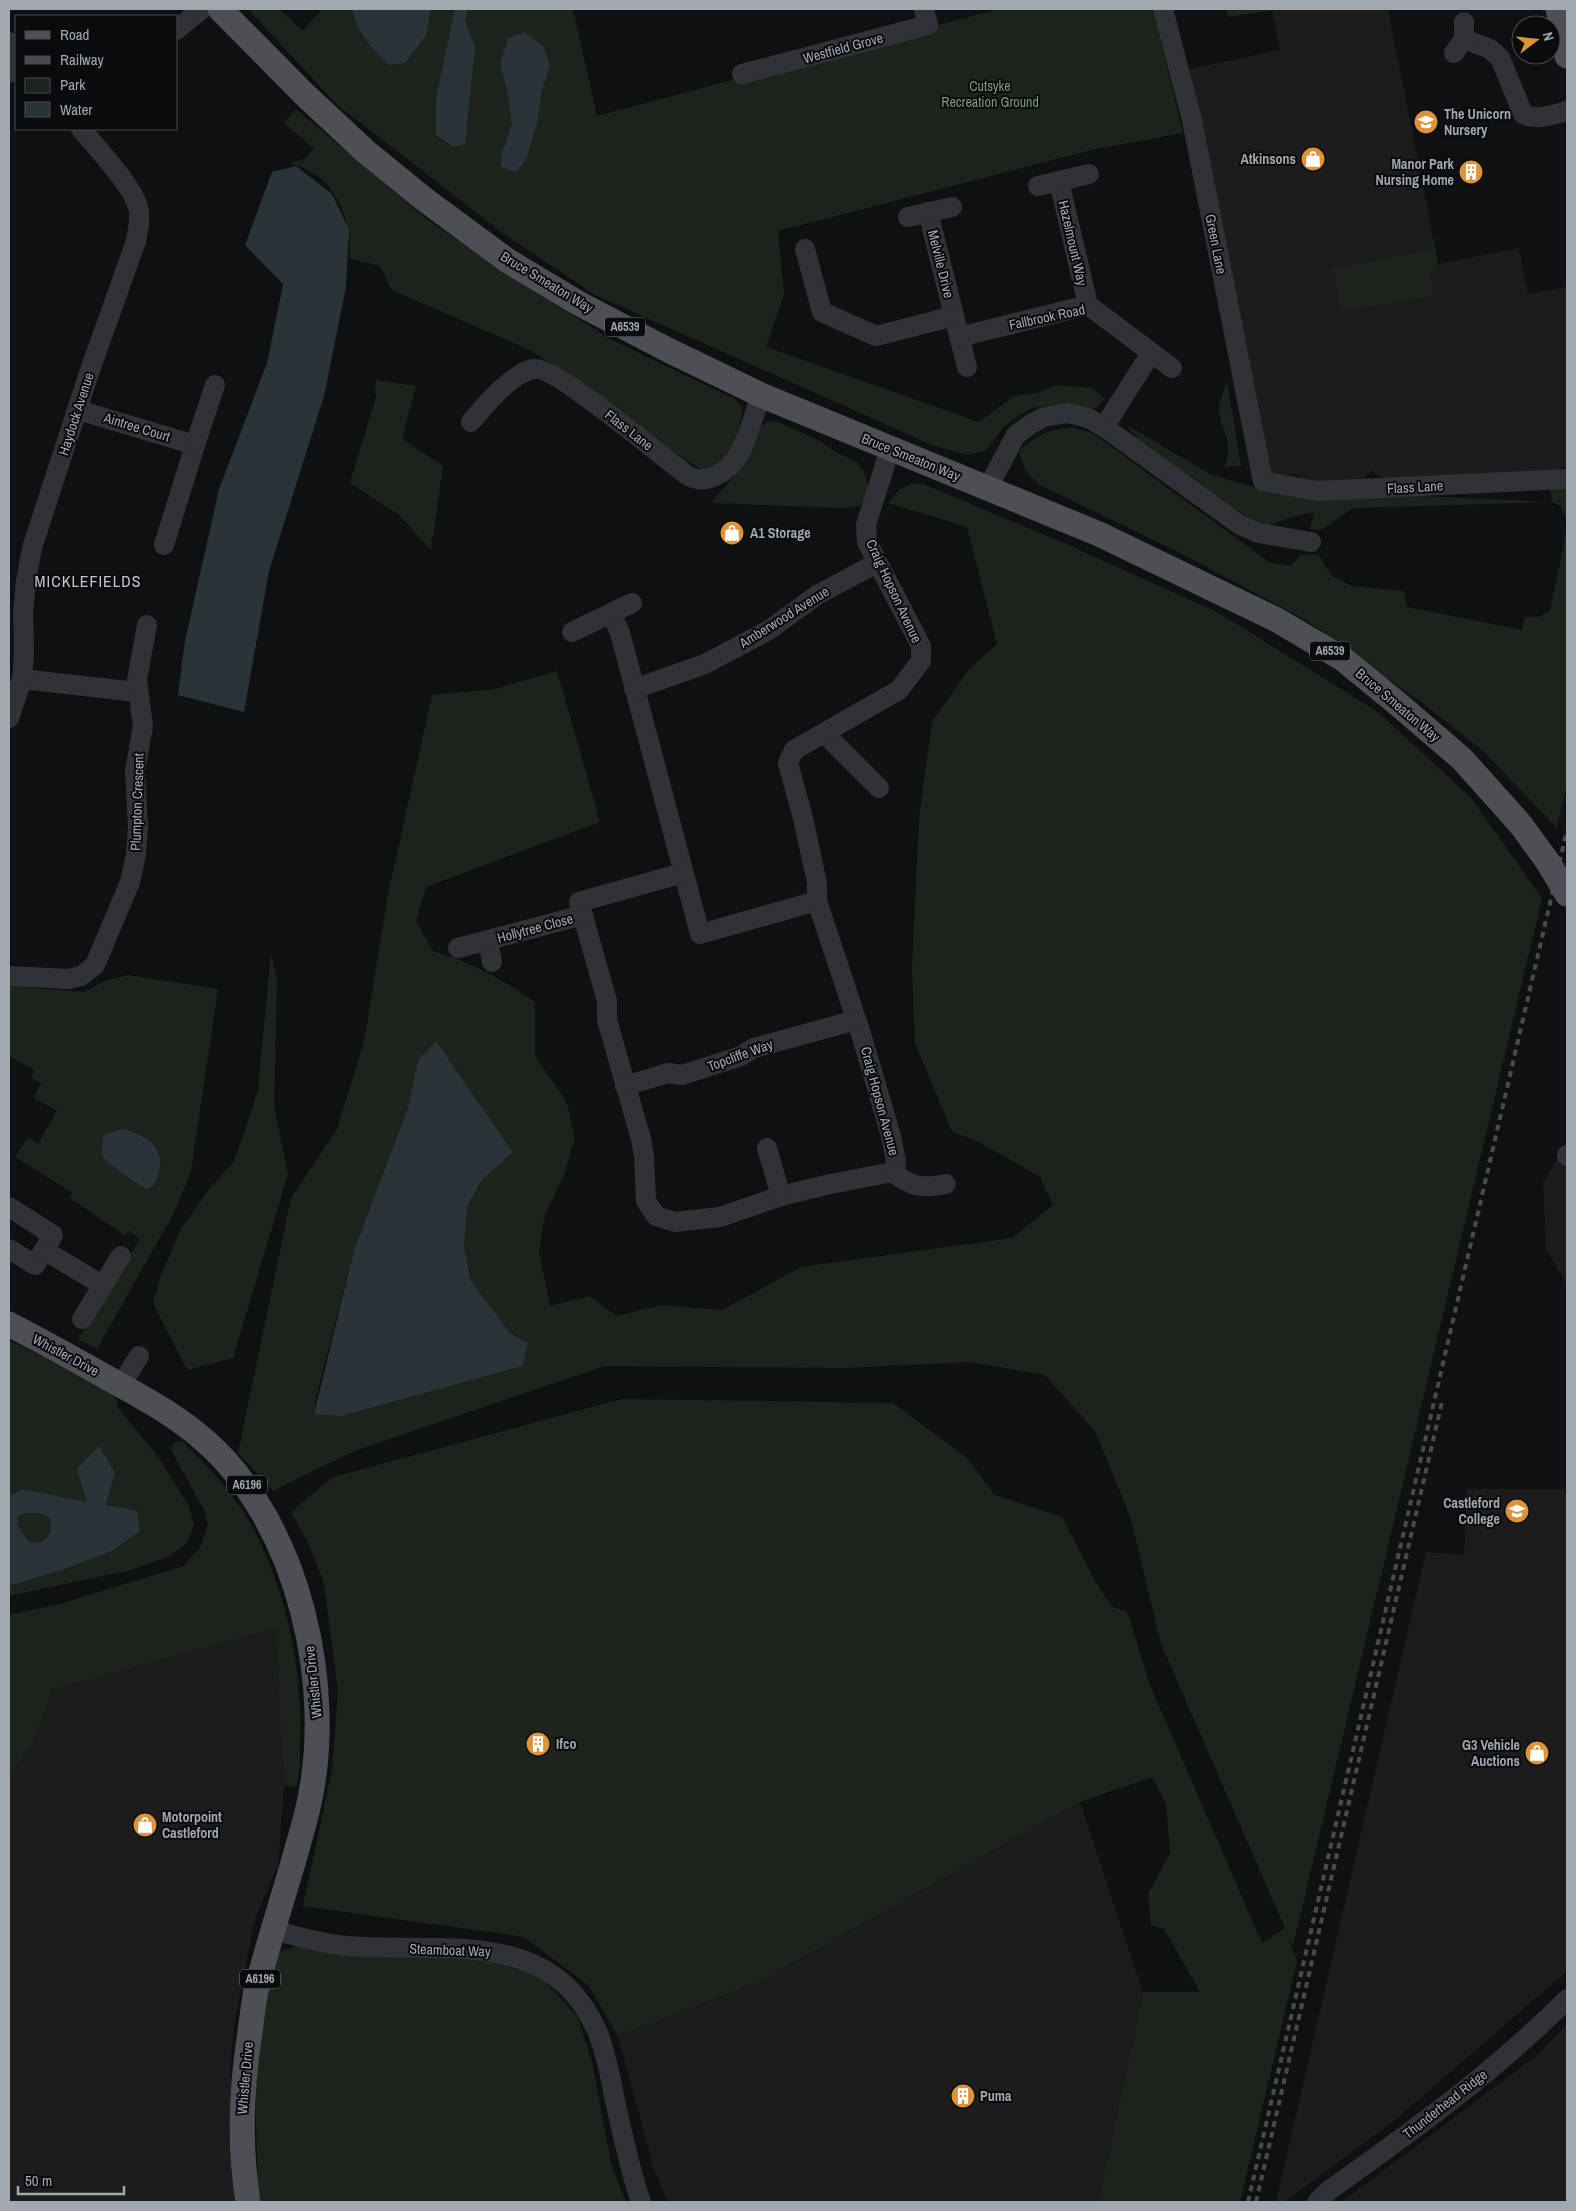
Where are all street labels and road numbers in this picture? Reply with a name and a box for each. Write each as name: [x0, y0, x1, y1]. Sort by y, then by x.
street label: Westfield Grove: [801, 29, 885, 67]
street label: Hazelmount Way: [1054, 199, 1092, 288]
street label: Green Lane: [1201, 213, 1231, 275]
street label: Melville Drive: [924, 228, 958, 300]
street label: Bruce Smeaton Way: [497, 247, 597, 317]
street label: Fallbrook Road: [1007, 300, 1087, 334]
road number: A6539: [605, 318, 645, 337]
street label: Haydock Avenue: [54, 370, 98, 458]
street label: Flass Lane: [601, 406, 657, 454]
street label: Aintree Court: [101, 408, 172, 446]
street label: Bruce Smeaton Way: [859, 429, 963, 485]
street label: Flass Lane: [1386, 477, 1444, 497]
street label: Craig Hopson Avenue: [862, 536, 926, 646]
street label: Amberwood Avenue: [735, 582, 832, 652]
road number: A6539: [1310, 641, 1350, 660]
street label: Bruce Smeaton Way: [1352, 664, 1444, 746]
street label: Plumpton Crescent: [126, 753, 148, 851]
street label: Hollytree Close: [495, 909, 575, 947]
street label: Topcliffe Way: [705, 1035, 775, 1075]
street label: Craig Hopson Avenue: [857, 1045, 903, 1157]
street label: Whistler Drive: [30, 1330, 102, 1380]
road number: A6196: [227, 1476, 267, 1494]
street label: Whistler Drive: [300, 1645, 326, 1719]
street label: Steamboat Way: [409, 1940, 491, 1960]
road number: A6196: [240, 1970, 280, 1988]
street label: Whistler Drive: [233, 2041, 257, 2115]
street label: Thunderhead Ridge: [1399, 2065, 1491, 2143]

